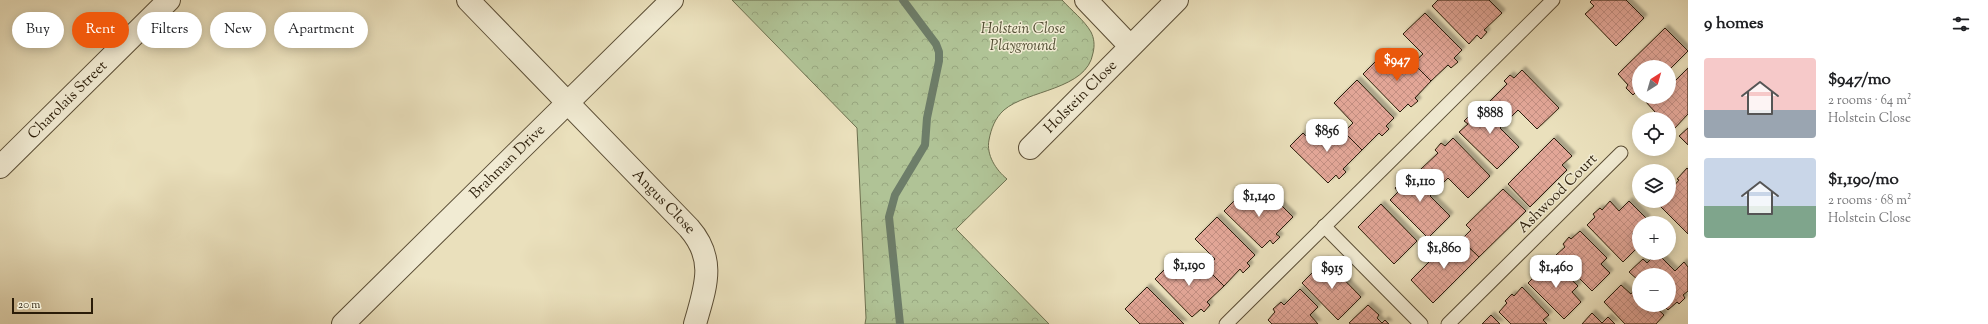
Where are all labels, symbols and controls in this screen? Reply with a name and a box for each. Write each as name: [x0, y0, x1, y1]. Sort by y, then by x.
chip: Buy: [12, 12, 64, 48]
chip: Rent: [72, 12, 129, 48]
chip: Filters: [137, 12, 202, 48]
chip: New: [210, 12, 266, 48]
chip: Apartment: [274, 12, 368, 48]
text: 9 homes: [1704, 12, 1763, 36]
icon: filters: [1950, 13, 1972, 35]
park label: Holstein Close Playground: [981, 19, 1065, 57]
pin: $947: [1373, 48, 1421, 82]
text: $947: [1384, 52, 1410, 70]
street label: Charolais Street: [23, 56, 112, 144]
street label: Holstein Close: [1040, 56, 1122, 138]
north arrow: [1632, 60, 1676, 104]
map controls: [1632, 60, 1676, 312]
text: $947/mo: [1828, 68, 1891, 92]
icon: home: [1736, 74, 1784, 122]
text: 2 rooms · 64 m²: [1828, 92, 1911, 110]
pin: $888: [1466, 101, 1514, 135]
text: $888: [1477, 105, 1503, 123]
text: Holstein Close: [1828, 110, 1911, 128]
button: locate: [1632, 112, 1676, 156]
pin: $856: [1303, 119, 1351, 153]
street label: Brahman Drive: [465, 120, 550, 204]
text: $856: [1315, 123, 1339, 141]
street label: Ashwood Court: [1513, 149, 1603, 239]
button: layers: [1632, 164, 1676, 208]
street label: Angus Close: [627, 165, 700, 239]
text: $1,190/mo: [1828, 168, 1899, 192]
pin: $1,110: [1387, 169, 1453, 203]
text: $1,110: [1405, 173, 1435, 191]
icon: home: [1736, 174, 1784, 222]
pin: $1,140: [1226, 184, 1292, 218]
text: $1,140: [1243, 188, 1275, 206]
text: 2 rooms · 68 m²: [1828, 192, 1912, 210]
text: Holstein Close: [1828, 210, 1911, 228]
button: +: [1632, 216, 1676, 260]
pin: $1,860: [1411, 236, 1477, 270]
text: $1,860: [1427, 240, 1461, 258]
pin: $1,190: [1156, 253, 1222, 287]
pin: $1,460: [1523, 255, 1589, 289]
pin: $915: [1308, 256, 1356, 290]
text: $1,190: [1173, 257, 1205, 275]
text: $1,460: [1539, 259, 1573, 277]
text: $915: [1321, 260, 1343, 278]
button: −: [1632, 268, 1676, 312]
scale bar: [12, 296, 93, 315]
text: 20 m: [18, 297, 40, 313]

